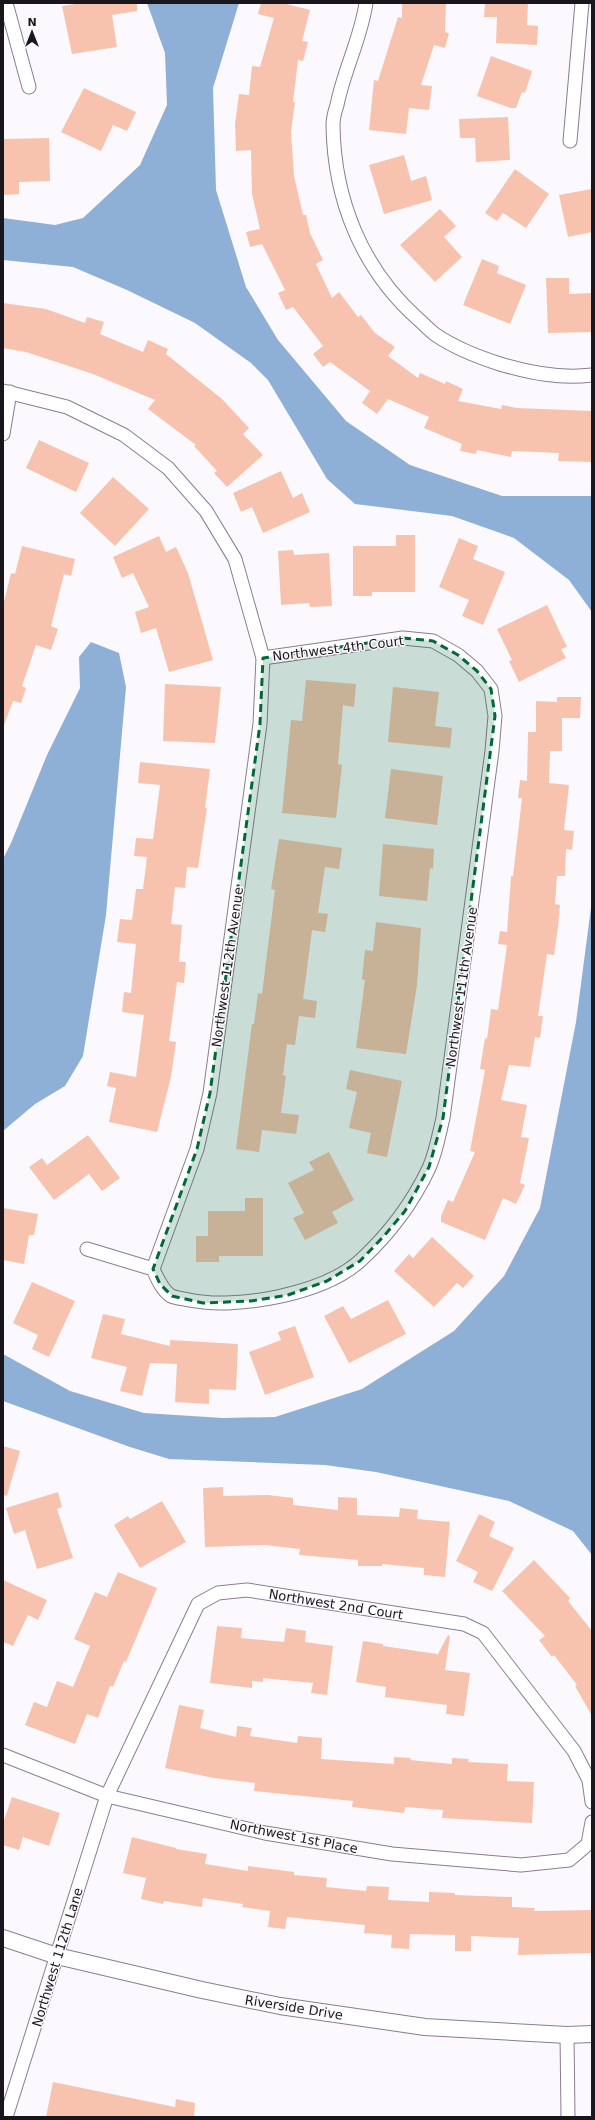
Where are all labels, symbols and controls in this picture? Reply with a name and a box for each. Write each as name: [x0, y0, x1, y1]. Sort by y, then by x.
north arrow: [12, 12, 52, 52]
text: N: [27, 16, 37, 29]
street label: Northwest 4th Court: [271, 633, 405, 664]
street label: Northwest 112th Avenue: [209, 886, 246, 1048]
street label: Northwest 111th Avenue: [443, 906, 480, 1068]
street label: Northwest 2nd Court: [268, 1586, 404, 1623]
street label: Northwest 1st Place: [229, 1817, 359, 1856]
street label: Northwest 112th Lane: [29, 1886, 86, 2029]
street label: Riverside Drive: [244, 1992, 344, 2023]

